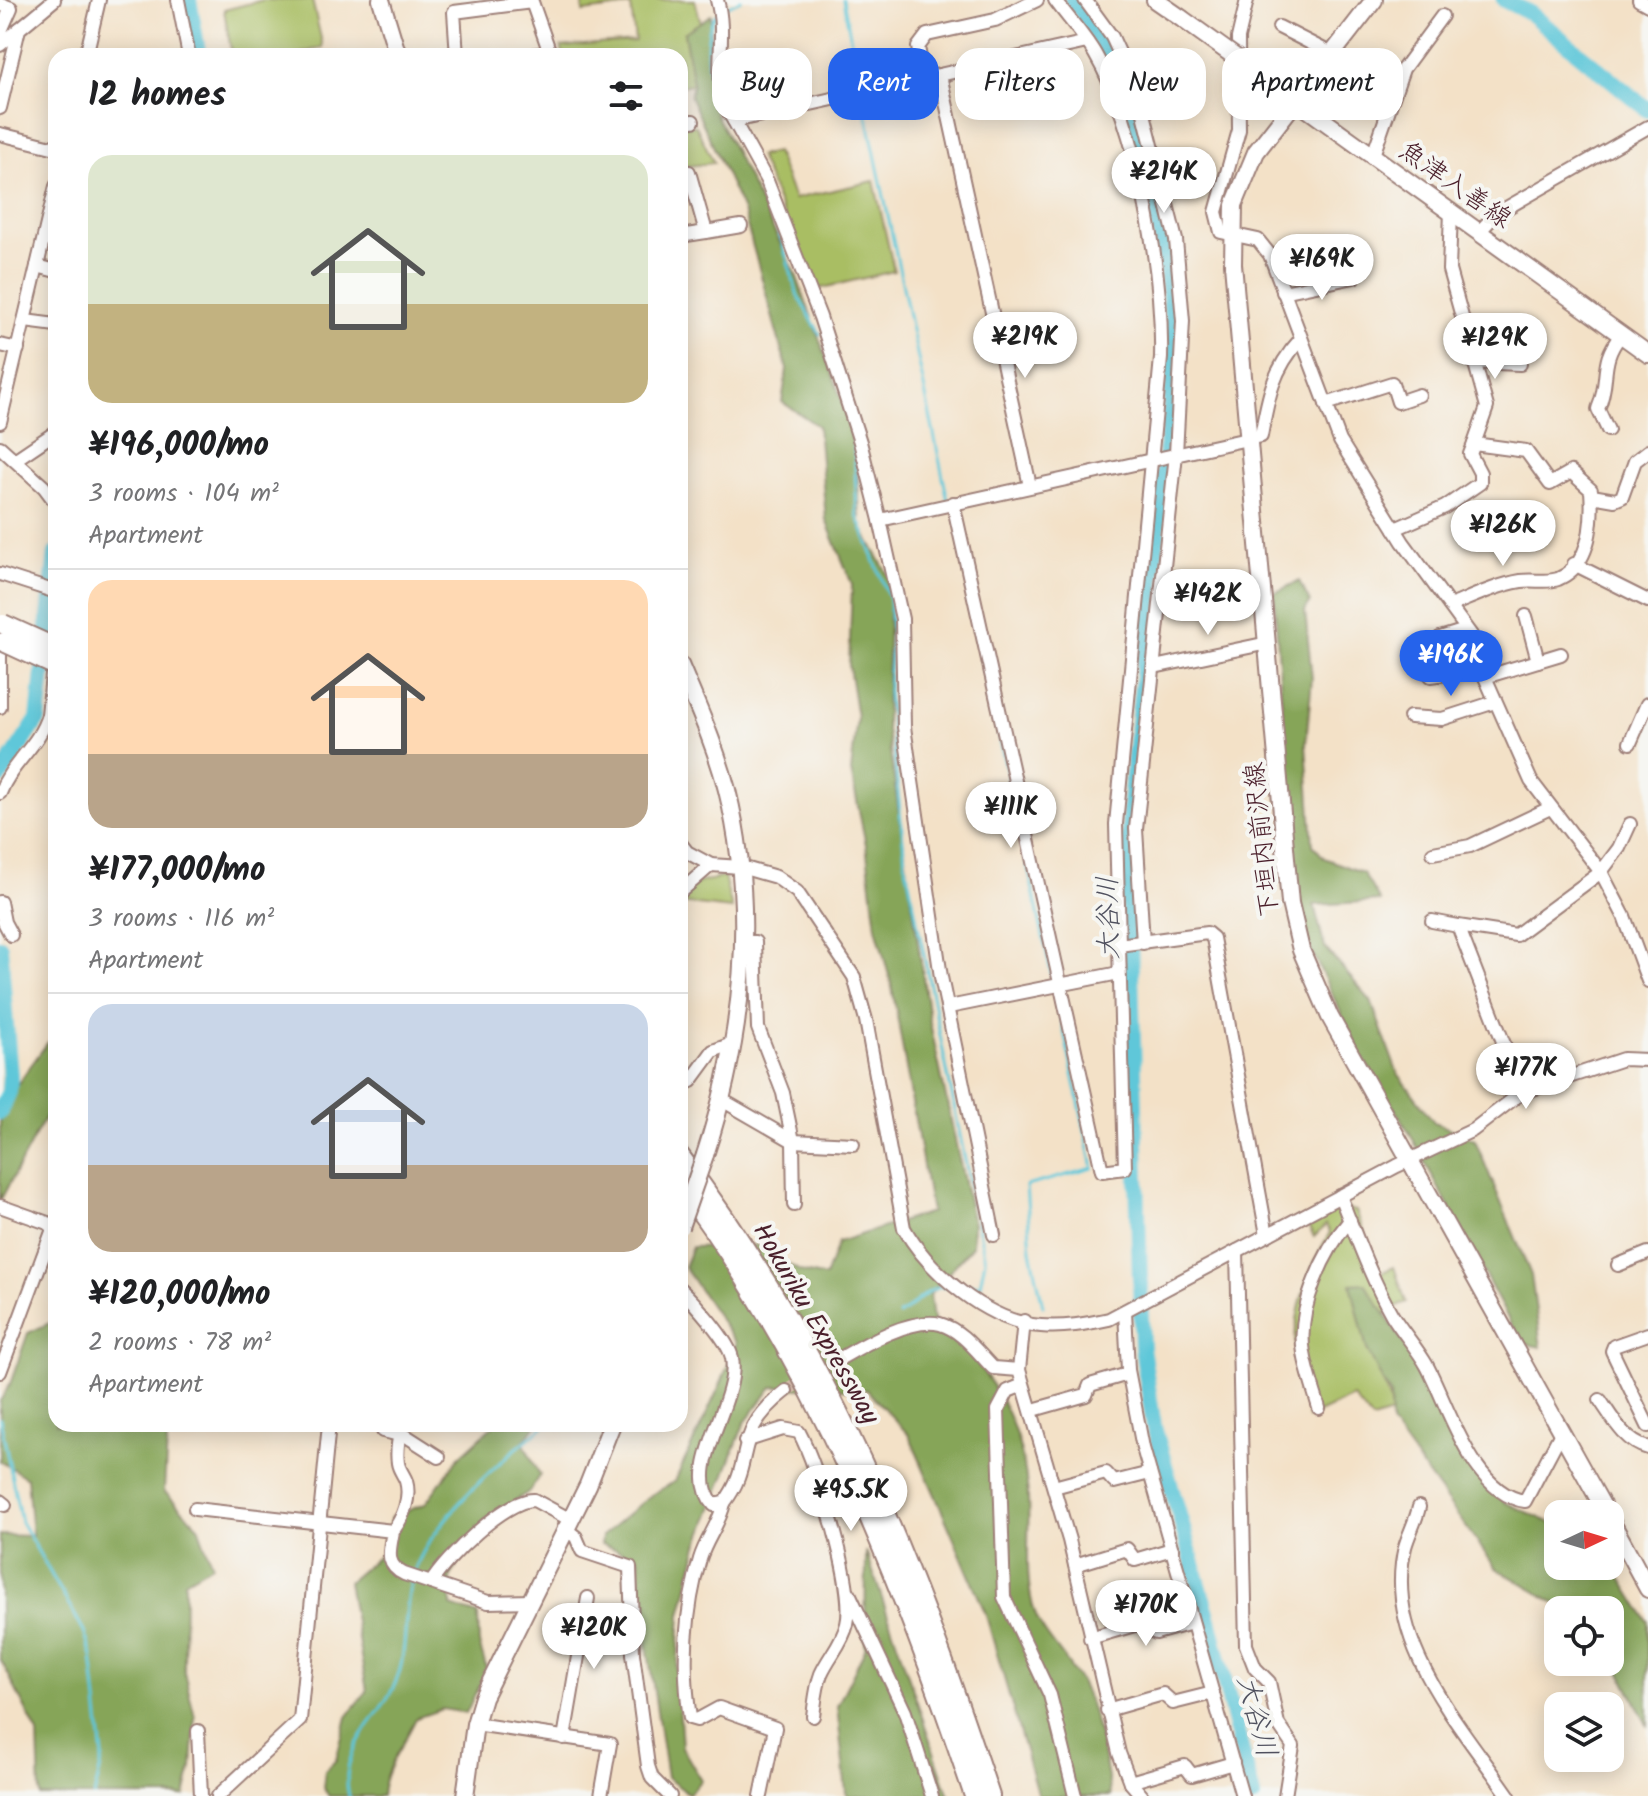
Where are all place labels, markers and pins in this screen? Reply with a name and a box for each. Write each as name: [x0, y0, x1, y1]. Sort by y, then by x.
pin: ¥214K: [1108, 147, 1220, 215]
pin: ¥169K: [1266, 234, 1378, 302]
pin: ¥219K: [969, 312, 1081, 380]
pin: ¥129K: [1439, 313, 1551, 381]
pin: ¥126K: [1447, 500, 1559, 568]
pin: ¥142K: [1152, 569, 1264, 637]
pin: ¥196K: [1395, 630, 1507, 698]
pin: ¥111K: [955, 782, 1067, 850]
pin: ¥177K: [1470, 1043, 1582, 1111]
pin: ¥95.5K: [786, 1465, 916, 1533]
pin: ¥170K: [1090, 1580, 1202, 1648]
pin: ¥120K: [538, 1603, 650, 1671]

